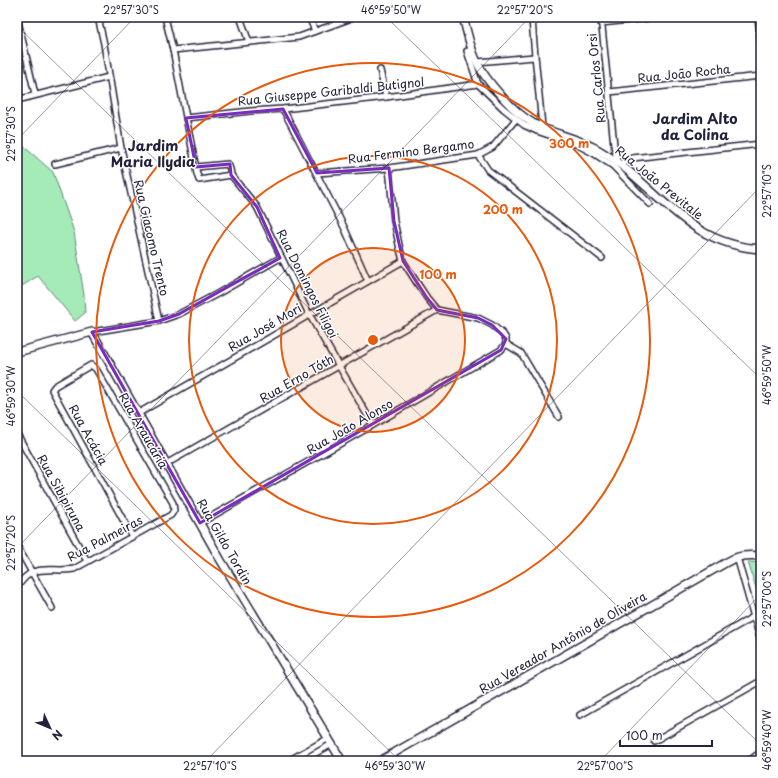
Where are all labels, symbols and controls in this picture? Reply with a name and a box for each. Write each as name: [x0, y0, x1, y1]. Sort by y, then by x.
text: 22°57'30"S: [103, 2, 159, 17]
text: 46°59'50"W: [361, 2, 422, 17]
text: 22°57'20"S: [497, 2, 553, 17]
street label: Rua Carlos Orsi: [582, 32, 610, 124]
street label: Rua João Rocha: [637, 59, 732, 87]
street label: Rua Giuseppe Garibaldi Butignol: [237, 72, 425, 110]
text: 22°57'30"S: [3, 106, 18, 162]
district label: Jardim Alto da Colina: [652, 108, 738, 145]
street label: Rua Fermino Bergamo: [347, 134, 475, 168]
text: 300 m: [549, 134, 589, 152]
district label: Jardim Maria Ilydia: [111, 135, 196, 172]
street label: Rua João Previtale: [612, 141, 708, 224]
text: 22°57'10"S: [759, 164, 774, 218]
street label: Rua Giacomo Trento: [130, 178, 174, 298]
text: 200 m: [483, 200, 523, 218]
street label: Rua Domingos Filigoi: [273, 226, 343, 341]
text: 100 m: [419, 265, 457, 283]
street label: Rua José Mori: [224, 299, 305, 355]
centre of rings: [366, 333, 380, 347]
text: 46°59'50"W: [759, 344, 774, 405]
street label: Rua Erno Tóth: [256, 350, 337, 407]
text: 46°59'30"W: [3, 365, 18, 426]
street label: Rua Araucária: [115, 389, 173, 472]
street label: Rua João Alonso: [303, 394, 396, 458]
street label: Rua Acácia: [65, 401, 113, 469]
street label: Rua Sibipiruna: [33, 451, 91, 535]
street label: Rua Gildo Tordin: [193, 495, 257, 588]
street label: Rua Palmeiras: [64, 510, 146, 566]
text: 22°57'20"S: [3, 515, 18, 571]
text: 22°57'00"S: [759, 571, 774, 627]
street label: Rua Vereador Antônio de Oliveira: [476, 586, 650, 698]
north arrow: [30, 708, 70, 748]
text: 46°59'40"W: [759, 709, 774, 770]
scale bar: [620, 722, 712, 748]
text: N: [48, 726, 67, 745]
text: 100 m: [626, 726, 663, 744]
text: 22°57'10"S: [183, 758, 237, 773]
text: 46°59'30"W: [365, 758, 426, 773]
text: 22°57'00"S: [577, 758, 633, 773]

